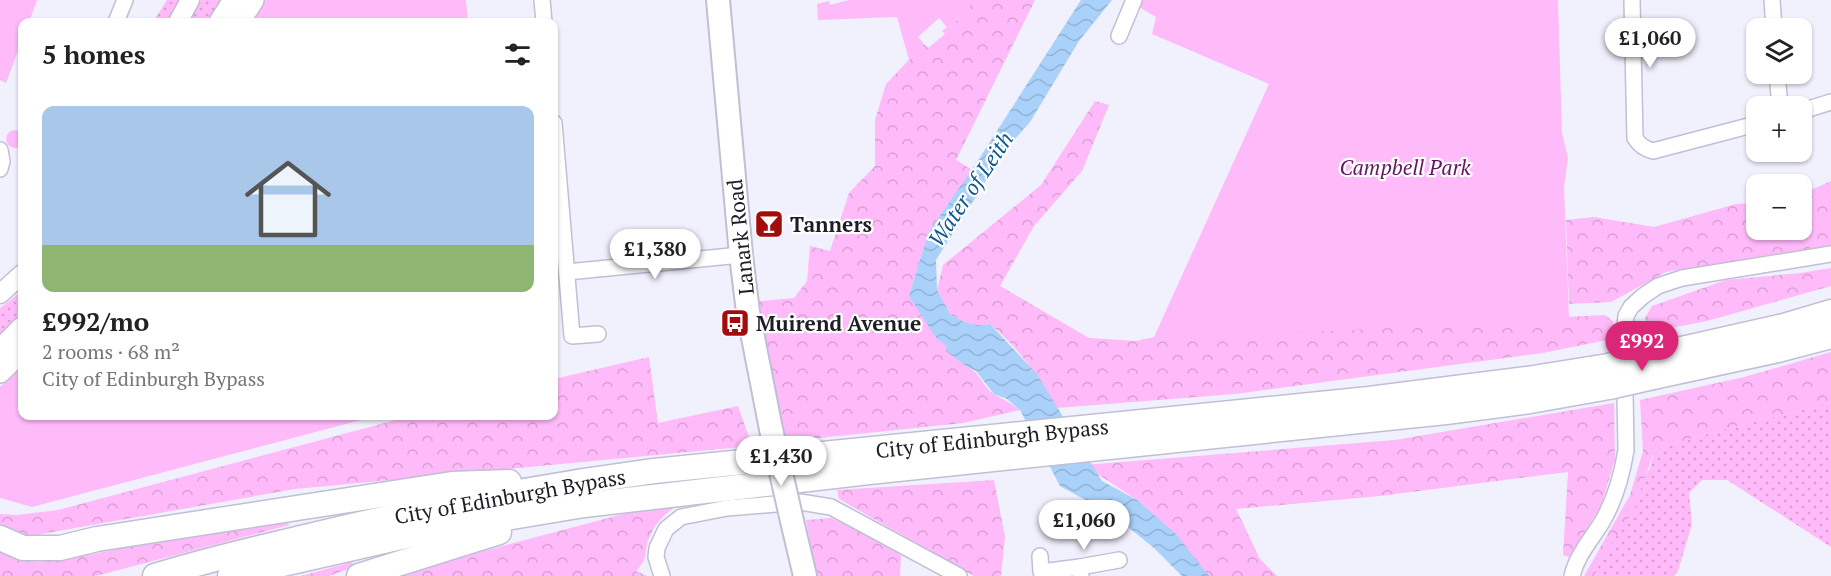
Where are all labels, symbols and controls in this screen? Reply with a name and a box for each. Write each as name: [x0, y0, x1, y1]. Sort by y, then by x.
pin: £1,060: [1601, 18, 1699, 69]
map controls: [1746, 18, 1812, 240]
button: layers: [1746, 18, 1812, 84]
text: £1,060: [1619, 24, 1681, 51]
text: 5 homes: [42, 37, 146, 71]
icon: filters: [501, 38, 534, 71]
button: +: [1746, 96, 1812, 162]
water label: Water of Leith: [921, 126, 1019, 252]
icon: home: [234, 145, 342, 253]
park label: Campbell Park: [1339, 153, 1471, 181]
button: −: [1746, 174, 1812, 240]
street label: Lanark Road: [720, 177, 760, 296]
bar icon: Tanners: [753, 208, 785, 240]
place label: Tanners: [790, 210, 872, 238]
pin: £1,380: [606, 229, 704, 280]
text: £1,380: [624, 235, 686, 262]
text: £992/mo: [42, 304, 149, 338]
bus stop icon: Muirend Avenue: [719, 307, 751, 339]
place label: Muirend Avenue: [756, 309, 921, 337]
pin: £992: [1606, 321, 1678, 372]
text: £992: [1619, 327, 1665, 354]
text: 2 rooms · 68 m²: [42, 338, 180, 365]
text: City of Edinburgh Bypass: [42, 365, 265, 392]
street label: City of Edinburgh Bypass: [874, 412, 1110, 464]
pin: £1,430: [732, 436, 830, 487]
text: £1,430: [750, 442, 812, 469]
street label: City of Edinburgh Bypass: [392, 462, 628, 530]
pin: £1,060: [1035, 500, 1133, 551]
text: £1,060: [1053, 506, 1115, 533]

